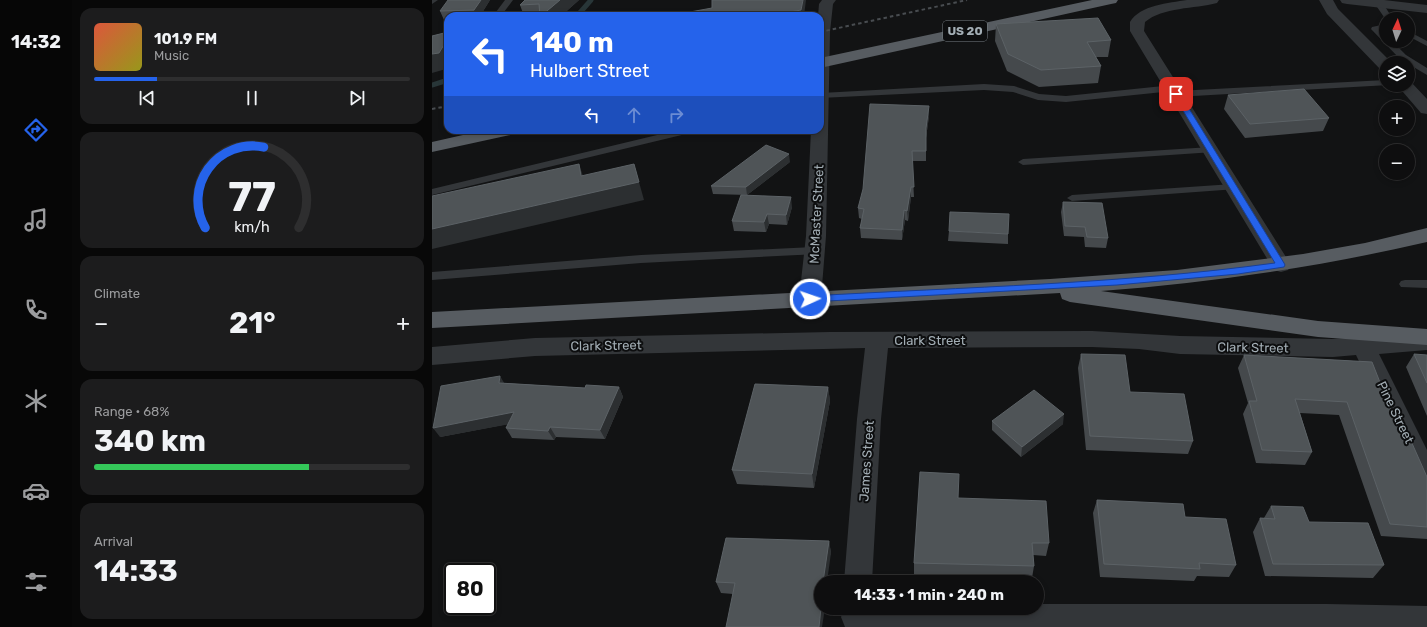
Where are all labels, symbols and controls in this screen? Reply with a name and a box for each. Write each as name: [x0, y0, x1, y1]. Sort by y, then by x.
north arrow: [1379, 12, 1415, 48]
map controls: [1379, 12, 1415, 180]
road number: US 20: [943, 21, 987, 41]
text: 140 m: [530, 26, 614, 59]
icon: left: [464, 28, 516, 80]
text: 101.9 FM: [154, 30, 217, 48]
text: 14:32: [11, 31, 61, 53]
text: Music: [154, 48, 189, 63]
button: layers: [1379, 56, 1415, 92]
text: Hulbert Street: [530, 60, 649, 82]
pin: [1159, 77, 1193, 111]
icon: arrive: [1165, 83, 1187, 105]
icon: previous: [136, 87, 158, 109]
icon: pause: [241, 87, 263, 109]
icon: next: [346, 87, 368, 109]
button: +: [1379, 100, 1415, 136]
icon: left: [581, 104, 603, 126]
icon: ahead: [623, 104, 645, 126]
icon: right: [665, 104, 687, 126]
icon: directions: [22, 116, 50, 144]
button: −: [1379, 144, 1415, 180]
street label: McMaster Street: [806, 164, 827, 264]
text: 77: [228, 171, 276, 220]
icon: music: [22, 206, 50, 234]
text: km/h: [234, 218, 270, 235]
position arrow: [789, 278, 831, 320]
text: Climate: [94, 286, 140, 301]
icon: phone: [22, 296, 50, 324]
text: 21°: [229, 305, 276, 341]
text: −: [94, 310, 108, 337]
text: +: [396, 310, 410, 337]
street label: Clark Street: [894, 333, 966, 348]
street label: Clark Street: [570, 337, 642, 354]
street label: Clark Street: [1217, 339, 1289, 356]
street label: Pine Street: [1374, 379, 1417, 446]
icon: climate: [22, 387, 50, 415]
text: Range · 68%: [94, 404, 169, 419]
street label: James Street: [856, 420, 877, 502]
text: 340 km: [94, 423, 206, 459]
icon: car: [22, 477, 50, 505]
text: Arrival: [94, 534, 133, 549]
text: 14:33: [94, 553, 178, 589]
speed limit sign: 80: [444, 563, 496, 615]
icon: filters: [22, 568, 50, 596]
text: 14:33 · 1 min · 240 m: [854, 586, 1004, 604]

